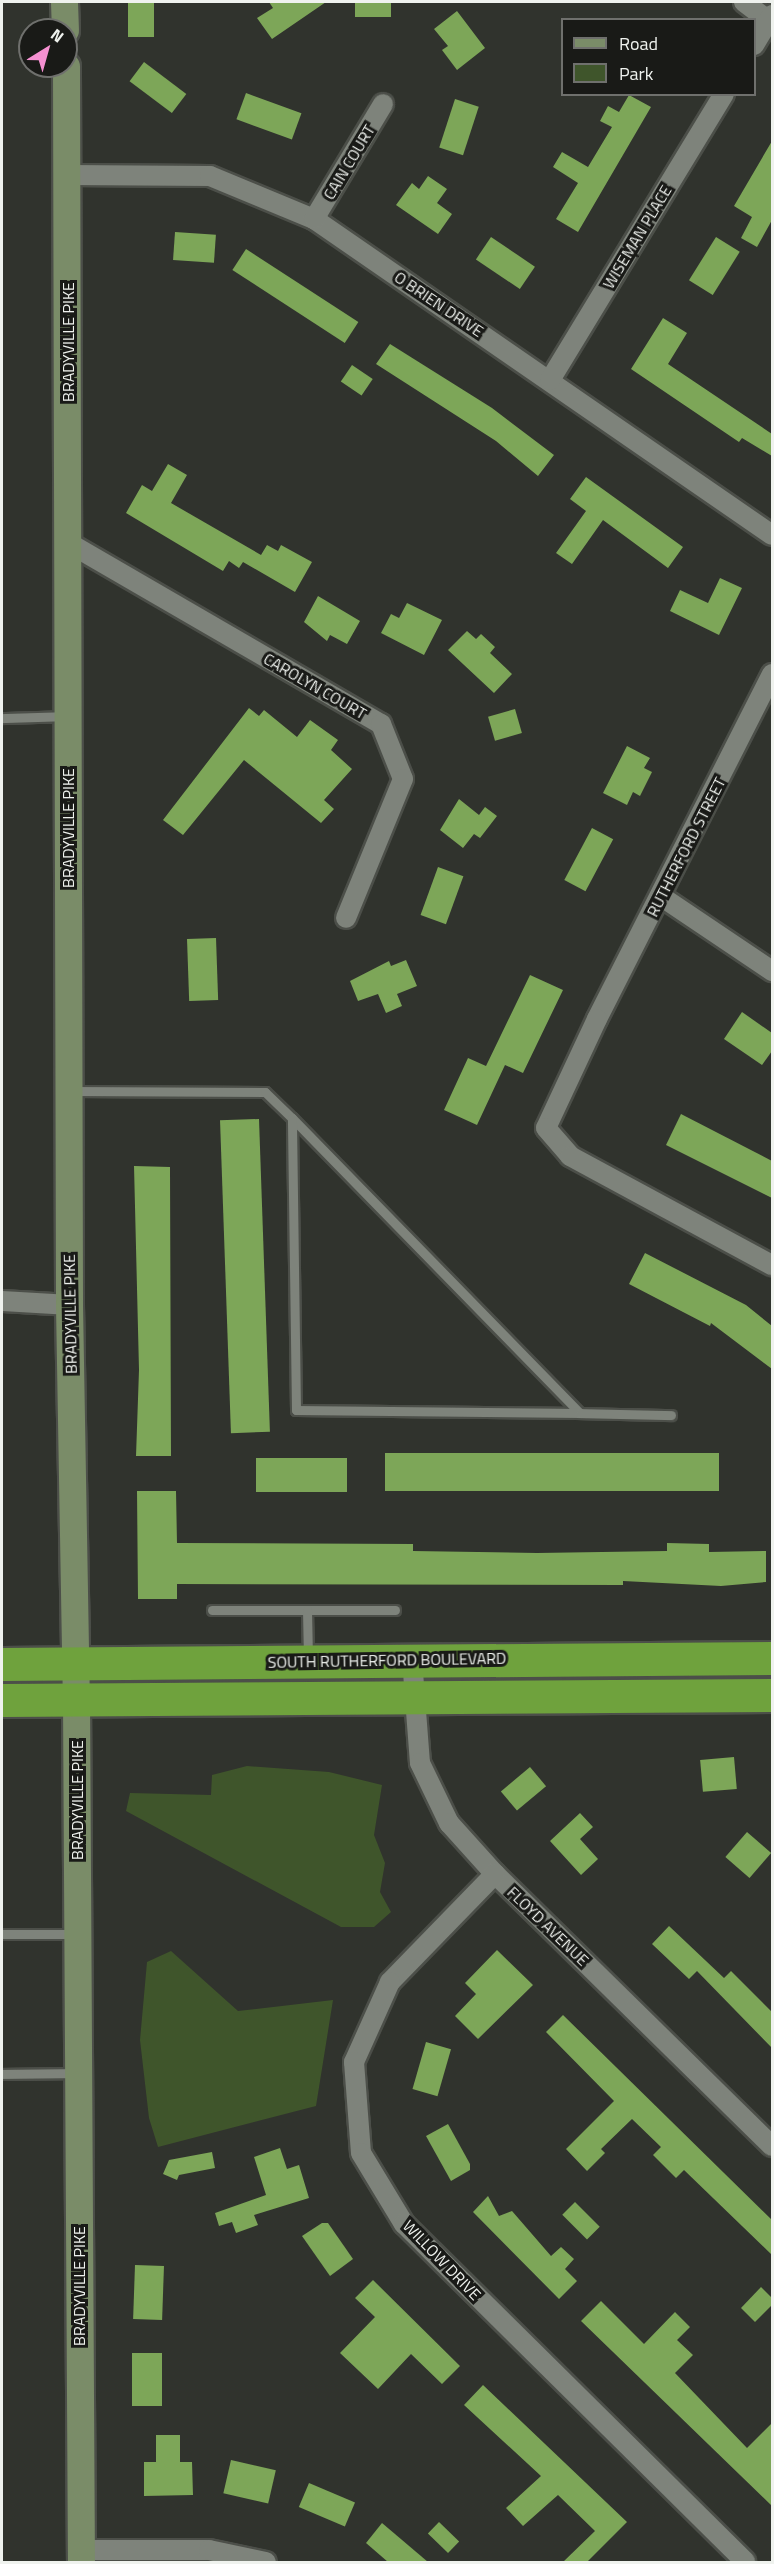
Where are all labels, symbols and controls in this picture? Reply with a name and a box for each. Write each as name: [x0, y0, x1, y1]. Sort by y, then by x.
north arrow: [18, 18, 78, 78]
legend: [561, 18, 756, 96]
text: N: [46, 22, 69, 48]
text: Road: [619, 30, 658, 57]
text: Park: [619, 60, 653, 87]
street label: CAIN COURT: [319, 121, 379, 203]
street label: WISEMAN PLACE: [599, 182, 675, 292]
street label: O BRIEN DRIVE: [391, 267, 487, 341]
street label: BRADYVILLE PIKE: [58, 282, 78, 402]
street label: CAROLYN COURT: [260, 649, 370, 723]
street label: BRADYVILLE PIKE: [58, 768, 78, 888]
street label: RUTHERFORD STREET: [643, 774, 729, 920]
street label: BRADYVILLE PIKE: [59, 1254, 81, 1374]
street label: SOUTH RUTHERFORD BOULEVARD: [268, 1648, 506, 1672]
street label: BRADYVILLE PIKE: [67, 1740, 87, 1860]
street label: FLOYD AVENUE: [503, 1882, 593, 1970]
street label: WILLOW DRIVE: [399, 2216, 485, 2304]
street label: BRADYVILLE PIKE: [69, 2226, 89, 2346]

